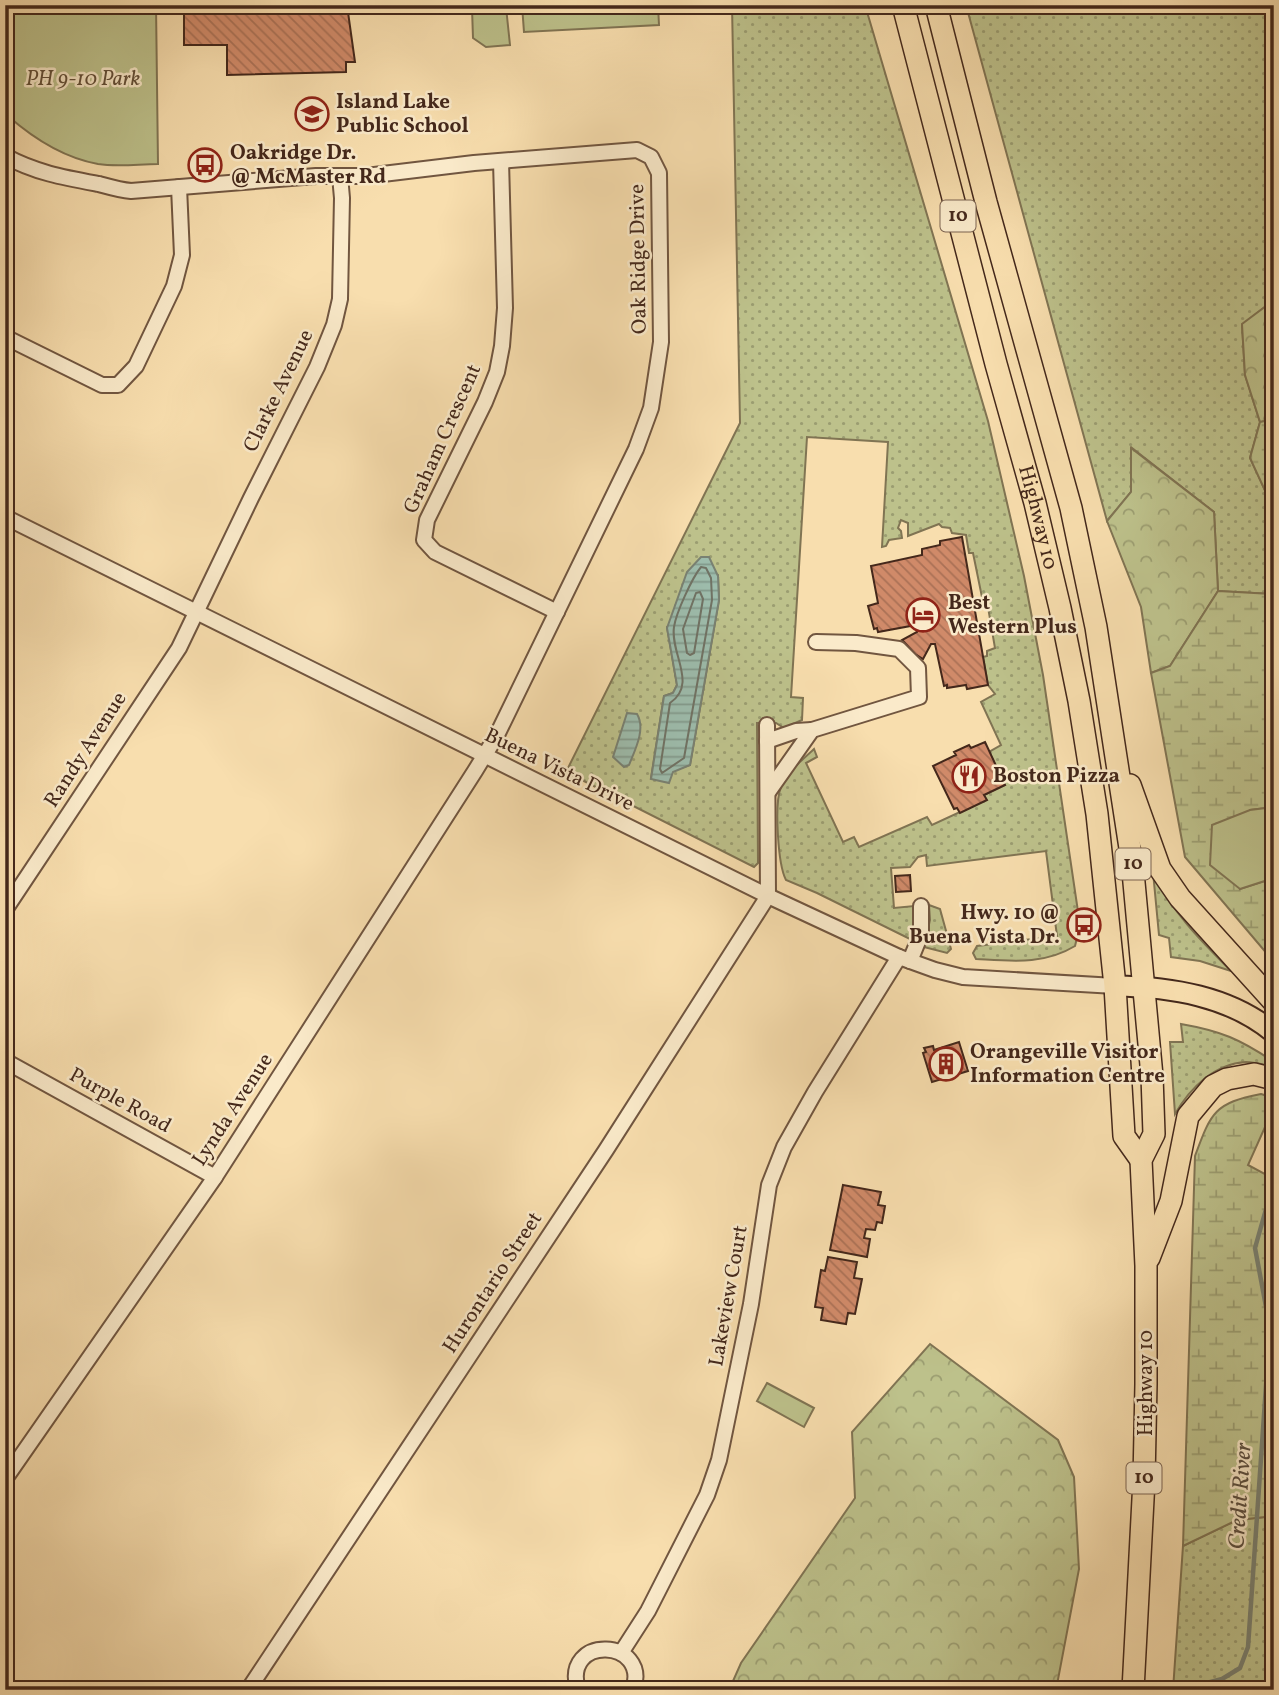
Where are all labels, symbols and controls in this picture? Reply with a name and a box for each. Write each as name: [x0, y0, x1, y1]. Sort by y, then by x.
park label: PH 9-10 Park: [26, 65, 141, 94]
place label: Island Lake Public School: [336, 88, 469, 141]
school or university icon: Island Lake Public School: [293, 95, 331, 133]
place label: Oakridge Dr. @ McMaster Rd: [230, 139, 386, 192]
bus stop icon: Oakridge Dr. @ McMaster Rd: [186, 146, 224, 184]
street label: Oak Ridge Drive: [623, 184, 655, 334]
road number: 10: [940, 200, 976, 232]
street label: Clarke Avenue: [237, 325, 321, 457]
street label: Graham Crescent: [397, 360, 489, 518]
street label: Highway 10: [1011, 462, 1065, 572]
place label: Best Western Plus: [948, 589, 1077, 642]
hotel icon: Best Western Plus: [904, 596, 942, 634]
street label: Randy Avenue: [38, 686, 134, 814]
street label: Buena Vista Drive: [479, 721, 639, 819]
restaurant icon: Boston Pizza: [950, 757, 988, 795]
place label: Boston Pizza: [993, 762, 1120, 791]
road number: 10: [1116, 848, 1150, 880]
place label: Hwy. 10 @ Buena Vista Dr.: [909, 899, 1060, 952]
bus stop icon: Hwy. 10 @ Buena Vista Dr.: [1065, 906, 1103, 944]
place label: Orangeville Visitor Information Centre: [970, 1038, 1165, 1091]
building icon: Orangeville Visitor Information Centre: [927, 1045, 965, 1083]
street label: Lynda Avenue: [186, 1048, 280, 1172]
street label: Purple Road: [64, 1061, 176, 1141]
street label: Hurontario Street: [436, 1207, 550, 1359]
street label: Lakeview Court: [702, 1223, 756, 1369]
street label: Highway 10: [1132, 1330, 1161, 1436]
water label: Credit River: [1221, 1441, 1261, 1550]
road number: 10: [1126, 1462, 1162, 1494]

